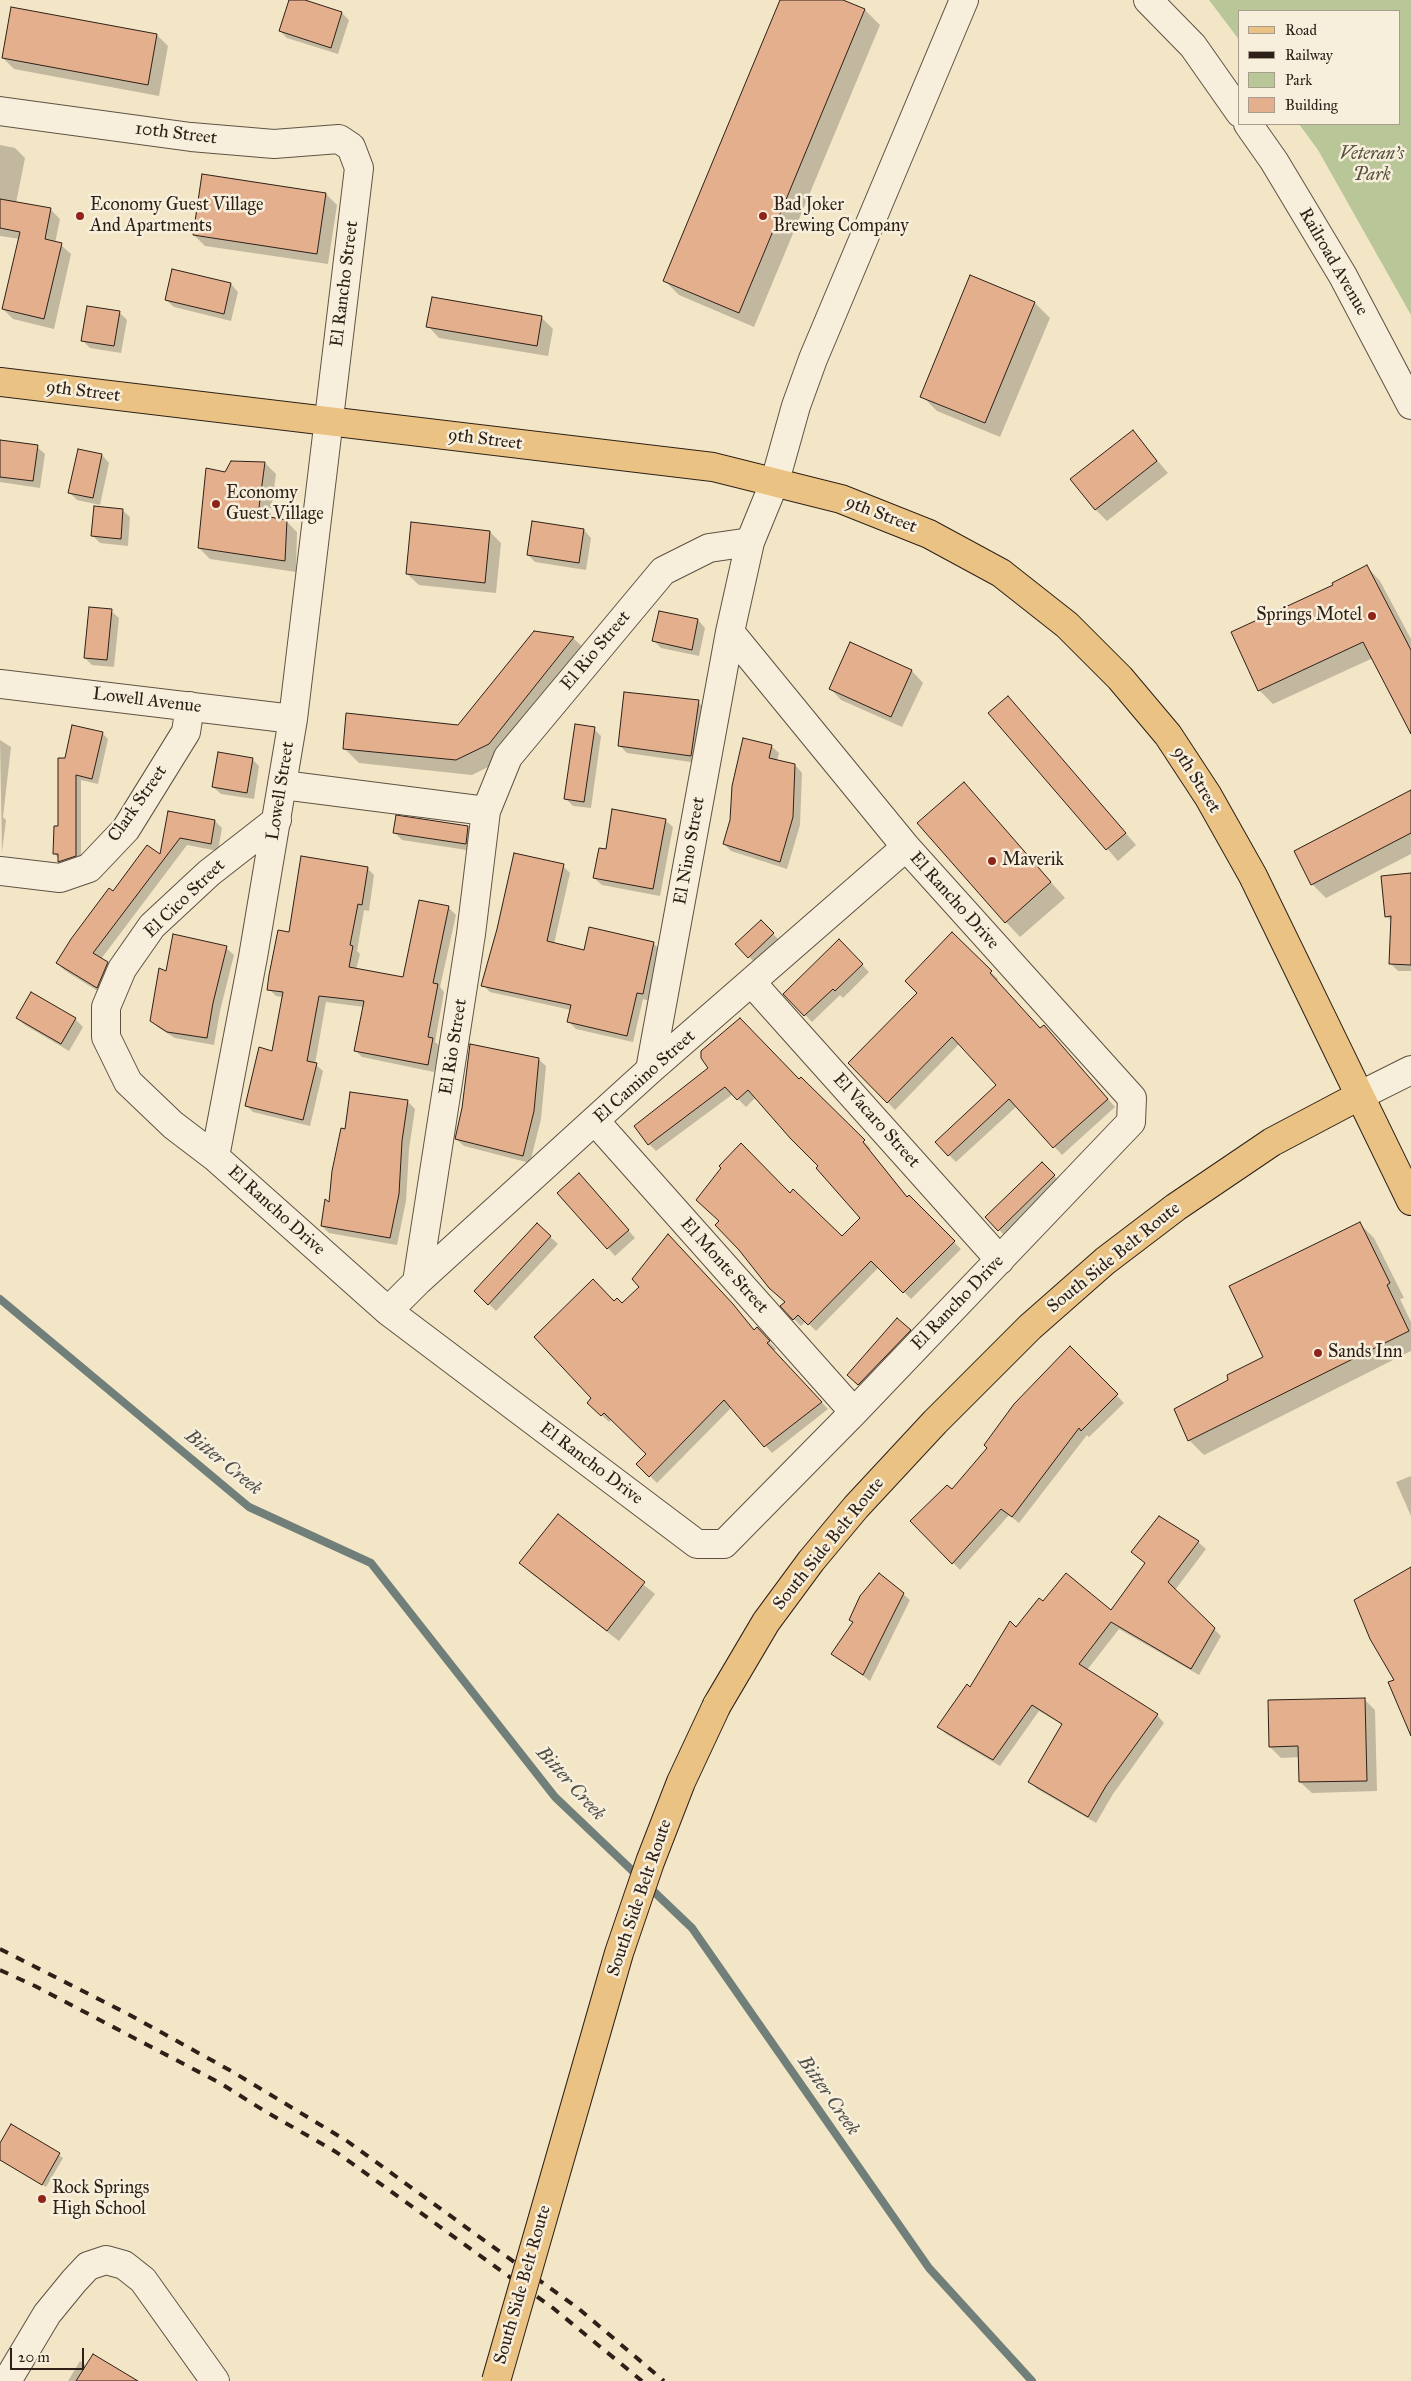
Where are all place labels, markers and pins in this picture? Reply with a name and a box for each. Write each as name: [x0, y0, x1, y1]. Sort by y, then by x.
place label: Economy Guest Village And Apartments: [90, 195, 263, 238]
place label: Bad Joker Brewing Company: [773, 195, 909, 238]
marker: Economy Guest Village And Apartments: [74, 210, 86, 222]
marker: Bad Joker Brewing Company: [757, 210, 769, 222]
place label: Economy Guest Village: [226, 483, 324, 526]
marker: Economy Guest Village: [210, 498, 222, 510]
place label: Springs Motel: [1256, 605, 1362, 627]
marker: Springs Motel: [1366, 610, 1378, 622]
place label: Maverik: [1002, 850, 1064, 872]
marker: Maverik: [986, 855, 998, 867]
place label: Sands Inn: [1328, 1342, 1402, 1364]
marker: Sands Inn: [1312, 1347, 1324, 1359]
place label: Rock Springs High School: [52, 2178, 149, 2220]
marker: Rock Springs High School: [36, 2193, 48, 2205]

